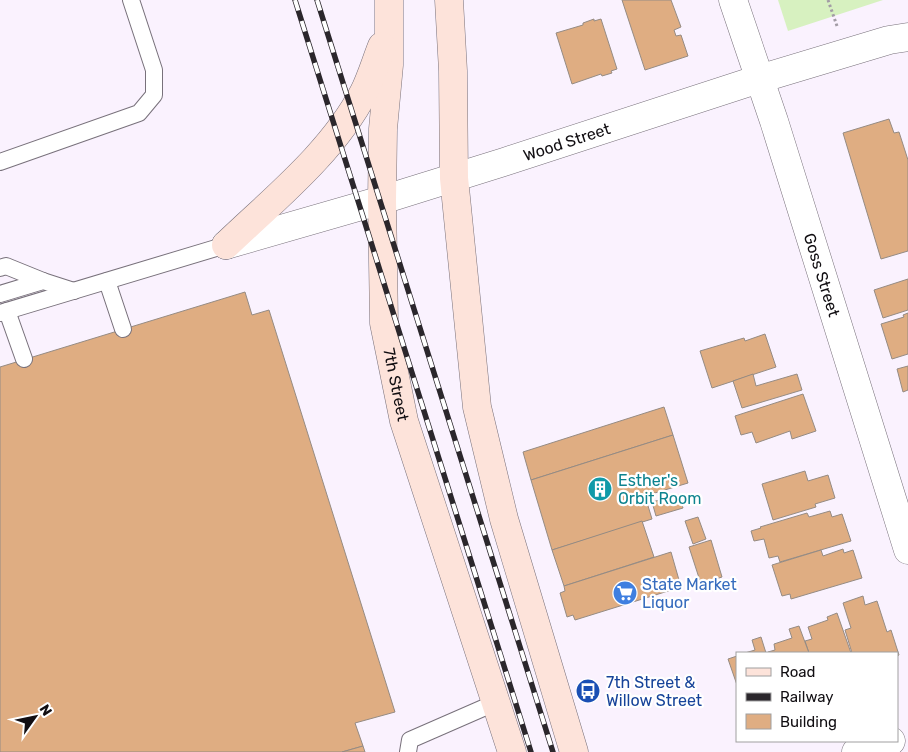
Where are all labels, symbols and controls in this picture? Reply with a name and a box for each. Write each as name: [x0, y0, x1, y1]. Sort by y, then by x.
street label: Wood Street: [521, 119, 613, 165]
street label: Goss Street: [800, 231, 844, 319]
street label: 7th Street: [379, 346, 413, 423]
place label: Esther's Orbit Room: [618, 471, 701, 508]
building icon: Esther's Orbit Room: [587, 476, 613, 502]
place label: State Market Liquor: [642, 575, 737, 612]
supermarket icon: State Market Liquor: [612, 580, 638, 606]
legend: [736, 652, 898, 742]
text: Road: [780, 663, 816, 681]
place label: 7th Street & Willow Street: [606, 673, 702, 710]
bus stop icon: 7th Street & Willow Street: [575, 678, 601, 704]
text: Railway: [780, 688, 834, 706]
north arrow: [10, 692, 60, 742]
text: N: [36, 701, 55, 719]
text: Building: [780, 713, 837, 731]

